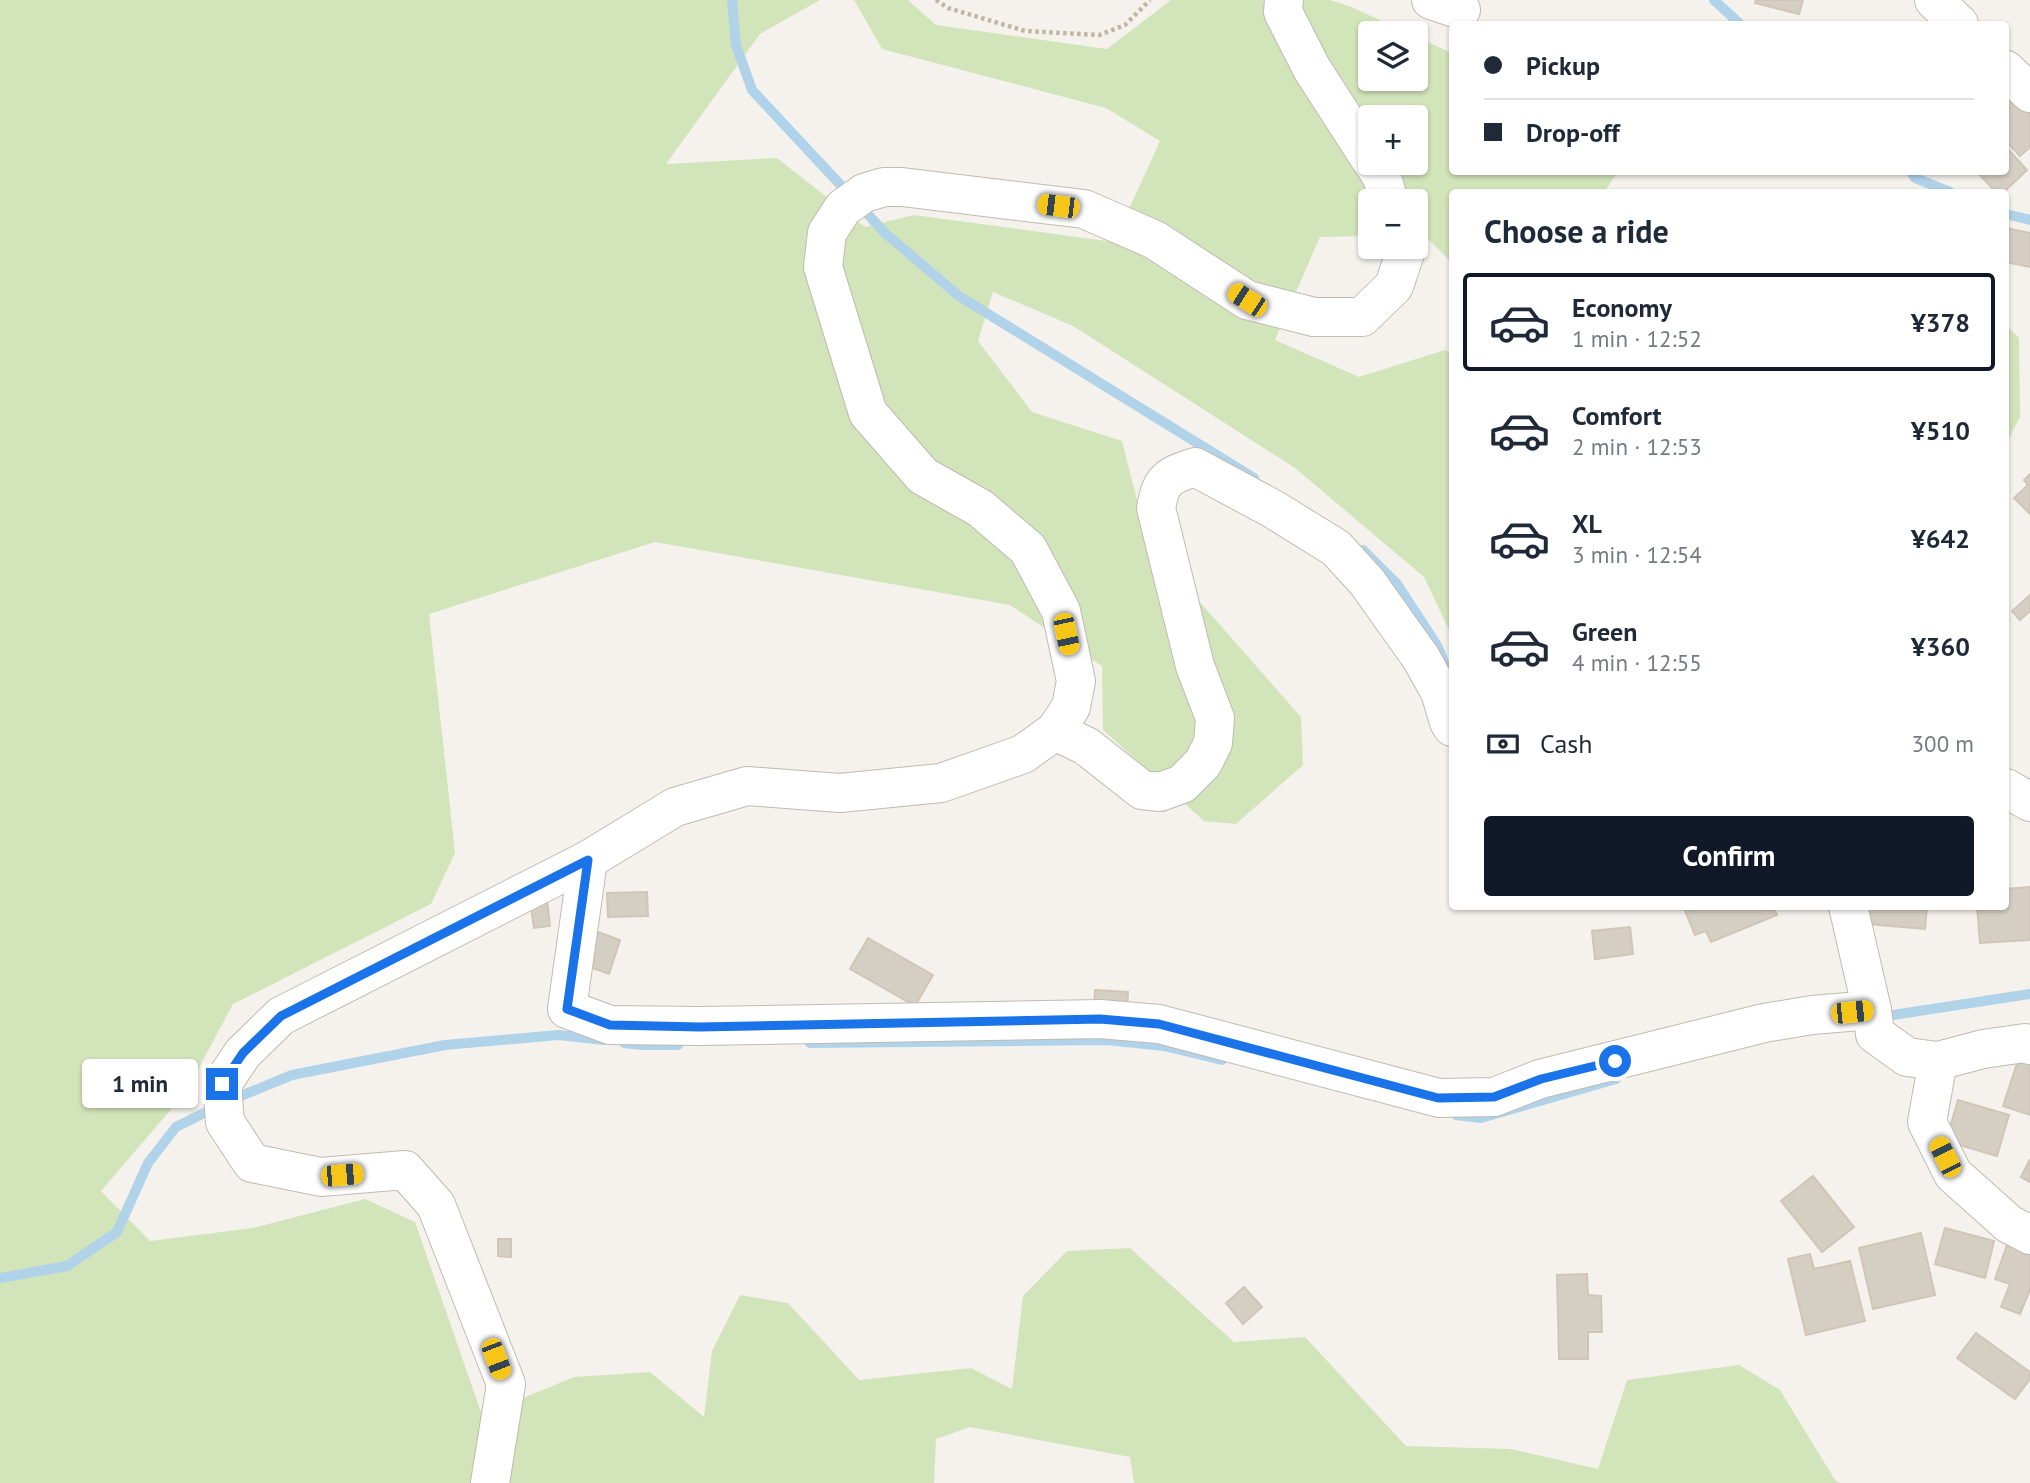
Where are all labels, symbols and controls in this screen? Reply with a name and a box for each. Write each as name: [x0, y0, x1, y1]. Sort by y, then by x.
map controls: [1358, 21, 1428, 259]
button: layers: [1358, 21, 1428, 91]
text: Pickup: [1526, 49, 1600, 82]
button: +: [1358, 105, 1428, 175]
text: Drop-off: [1526, 116, 1620, 149]
button: −: [1358, 189, 1428, 259]
car: [1036, 193, 1081, 219]
text: Choose a ride: [1484, 210, 1669, 252]
car: [1224, 280, 1271, 320]
icon: car: [1488, 291, 1551, 354]
text: Economy: [1572, 291, 1672, 324]
text: ¥378: [1911, 306, 1970, 339]
text: 1 min · 12:52: [1572, 324, 1702, 353]
icon: car: [1488, 399, 1551, 462]
text: Comfort: [1572, 399, 1662, 432]
text: ¥510: [1911, 414, 1970, 447]
text: 2 min · 12:53: [1572, 432, 1702, 461]
icon: car: [1488, 507, 1551, 570]
text: XL: [1572, 507, 1602, 540]
text: ¥642: [1911, 522, 1970, 555]
text: 3 min · 12:54: [1572, 540, 1702, 569]
car: [1052, 611, 1081, 657]
icon: car: [1488, 615, 1551, 678]
text: Green: [1572, 615, 1637, 648]
text: ¥360: [1911, 630, 1970, 663]
text: 4 min · 12:55: [1572, 648, 1702, 677]
icon: cash: [1484, 725, 1522, 763]
text: Cash: [1540, 727, 1592, 760]
text: 300 m: [1912, 729, 1974, 758]
button: Confirm: [1484, 816, 1974, 896]
car: [1831, 999, 1874, 1025]
route start: [1599, 1045, 1631, 1077]
callout: 1 min: [82, 1060, 198, 1108]
route end: [206, 1068, 238, 1100]
text: 1 min: [112, 1069, 168, 1098]
car: [1927, 1134, 1964, 1180]
car: [321, 1163, 364, 1187]
car: [479, 1336, 514, 1382]

